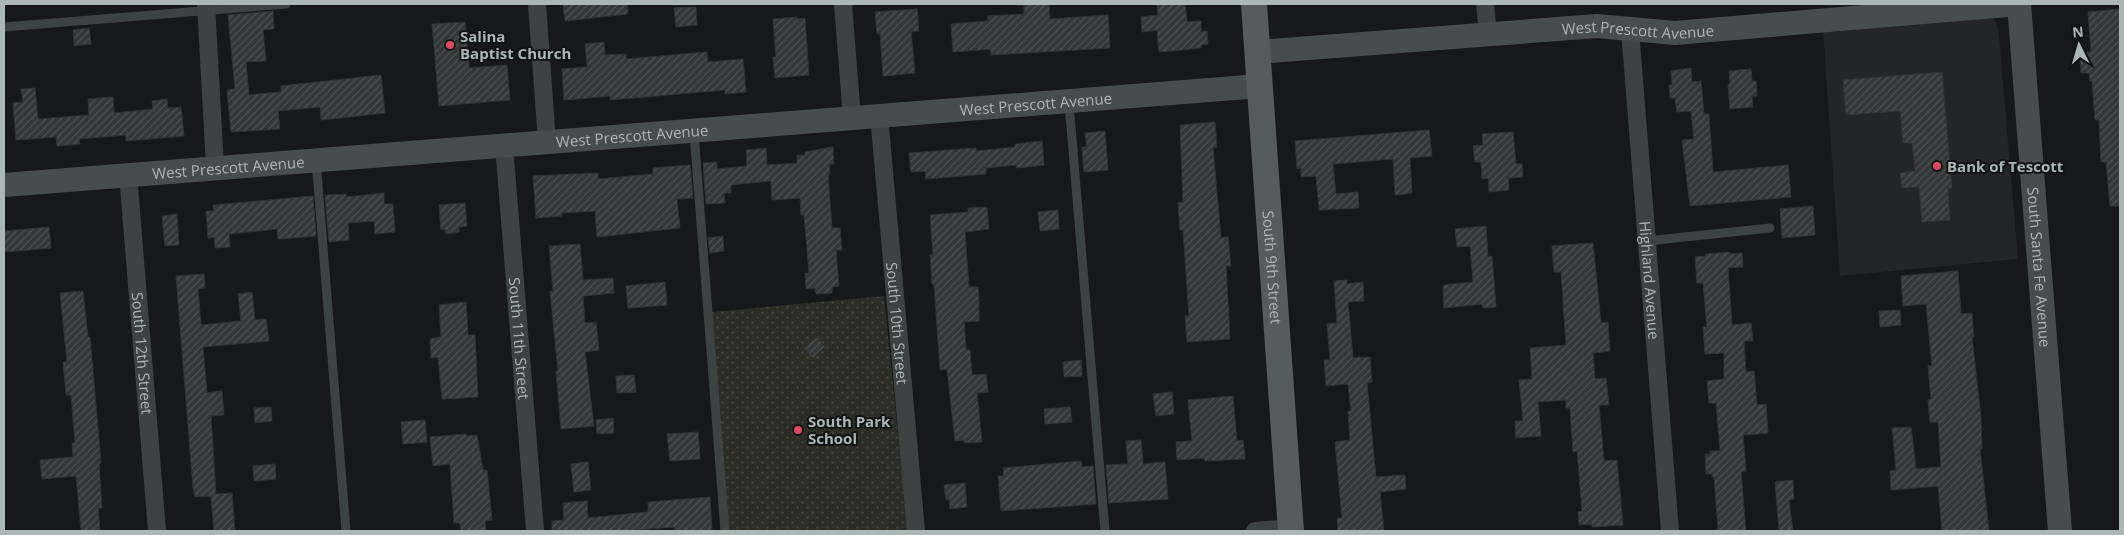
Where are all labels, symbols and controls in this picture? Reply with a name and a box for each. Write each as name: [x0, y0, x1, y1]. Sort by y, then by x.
street label: West Prescott Avenue: [1561, 16, 1715, 43]
north arrow: [2054, 20, 2104, 70]
text: N: [2071, 22, 2084, 42]
place label: Salina Baptist Church: [460, 26, 571, 63]
marker: Salina Baptist Church: [444, 39, 456, 51]
street label: West Prescott Avenue: [959, 88, 1113, 120]
street label: West Prescott Avenue: [555, 120, 709, 151]
street label: West Prescott Avenue: [151, 151, 305, 183]
place label: Bank of Tescott: [1947, 156, 2064, 176]
marker: Bank of Tescott: [1931, 160, 1943, 172]
street label: South Santa Fe Avenue: [2023, 186, 2056, 348]
street label: South 9th Street: [1259, 210, 1286, 325]
street label: Highland Avenue: [1635, 220, 1665, 340]
street label: South 10th Street: [882, 261, 913, 385]
street label: South 11th Street: [505, 277, 534, 400]
street label: South 12th Street: [128, 292, 158, 415]
place label: South Park School: [808, 411, 891, 448]
marker: South Park School: [792, 424, 804, 436]

